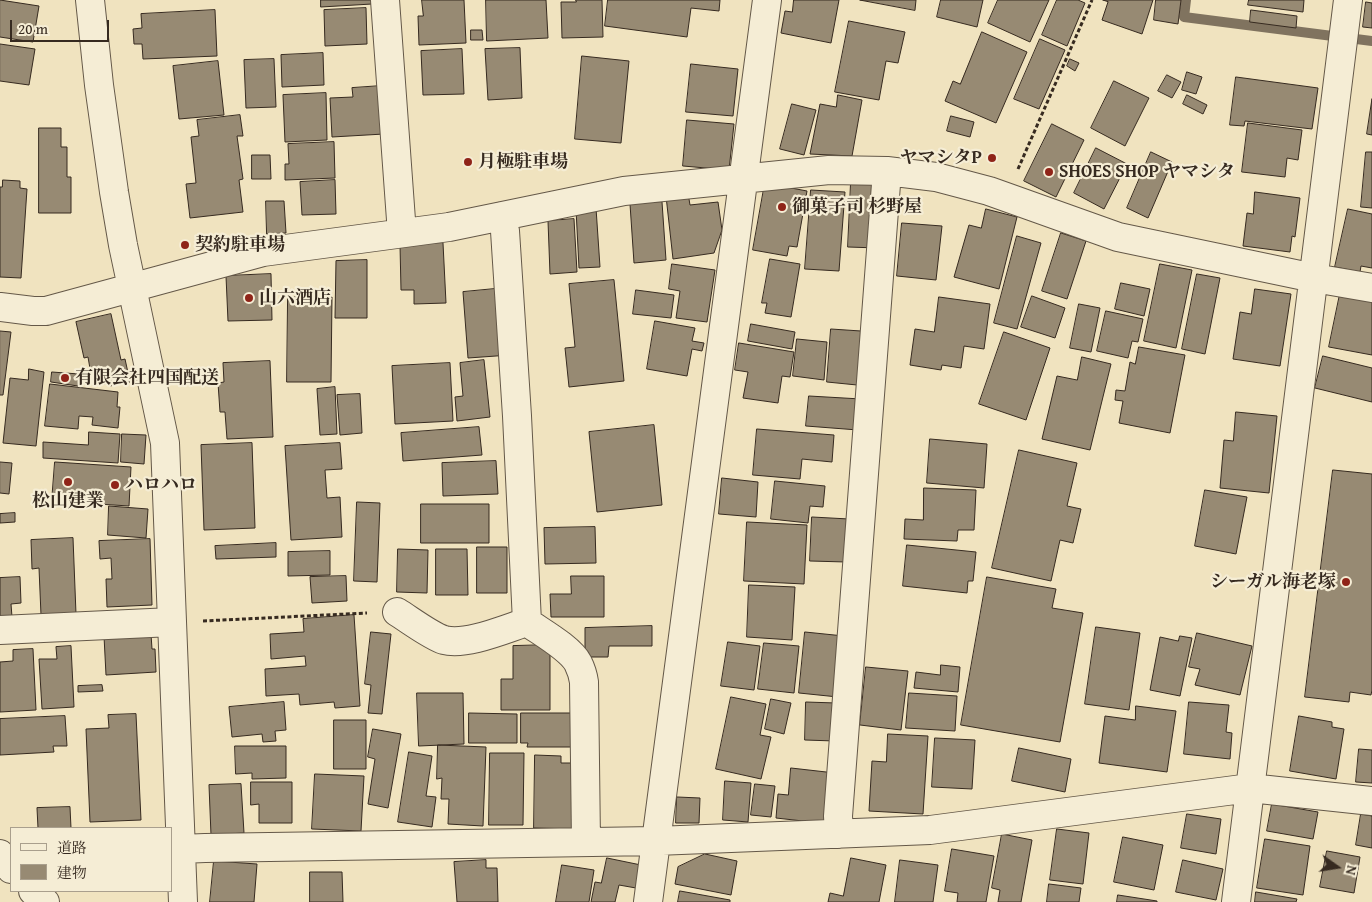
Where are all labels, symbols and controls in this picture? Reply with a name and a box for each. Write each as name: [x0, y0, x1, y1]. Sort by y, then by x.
scale bar: [12, 10, 111, 42]
text: 20 m: [18, 18, 48, 39]
place label: ヤマシタP: [900, 147, 982, 169]
place label: 月極駐車場: [478, 151, 568, 173]
marker: ヤマシタP: [986, 152, 998, 164]
marker: 月極駐車場: [462, 156, 474, 168]
place label: SHOES SHOP ヤマシタ: [1059, 161, 1235, 183]
marker: SHOES SHOP ヤマシタ: [1043, 166, 1055, 178]
place label: 御菓子司 杉野屋: [792, 196, 922, 218]
marker: 御菓子司 杉野屋: [776, 201, 788, 213]
place label: 契約駐車場: [195, 234, 285, 256]
marker: 契約駐車場: [179, 239, 191, 251]
place label: 山六酒店: [259, 287, 331, 309]
marker: 山六酒店: [243, 292, 255, 304]
place label: 有限会社四国配送: [75, 367, 219, 389]
marker: 有限会社四国配送: [59, 372, 71, 384]
place label: ハロハロ: [125, 474, 197, 496]
marker: 松山建業: [62, 476, 74, 488]
marker: ハロハロ: [109, 479, 121, 491]
place label: 松山建業: [32, 490, 104, 512]
place label: シーガル海老塚: [1210, 571, 1336, 593]
marker: シーガル海老塚: [1340, 576, 1352, 588]
legend: [10, 827, 172, 892]
text: 道路: [57, 837, 87, 858]
north arrow: [1312, 842, 1362, 892]
text: 建物: [57, 862, 87, 883]
text: N: [1341, 864, 1362, 877]

